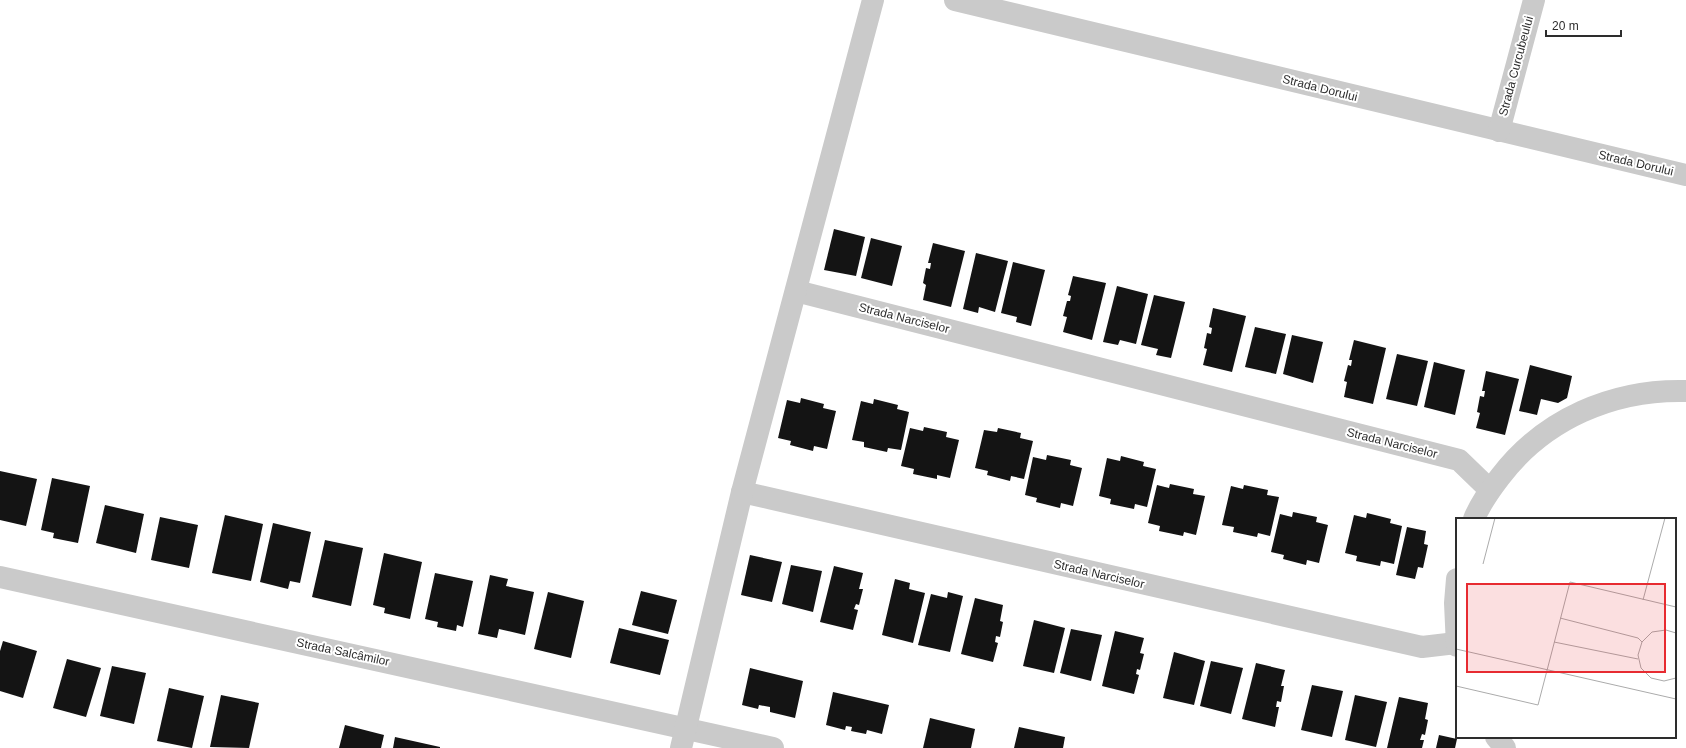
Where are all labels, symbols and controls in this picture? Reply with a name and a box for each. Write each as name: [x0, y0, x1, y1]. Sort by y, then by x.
scale bar: [1546, 12, 1621, 38]
street label: Strada Curcubeului: [1496, 15, 1536, 117]
text: 20 m: [1552, 19, 1579, 33]
street label: Strada Dorului: [1281, 72, 1359, 104]
street label: Strada Dorului: [1597, 148, 1675, 178]
street label: Strada Narciselor: [857, 300, 951, 336]
street label: Strada Narciselor: [1345, 425, 1439, 461]
inset map: [1456, 518, 1676, 738]
street label: Strada Narciselor: [1052, 557, 1146, 591]
street label: Strada Salcâmilor: [295, 635, 391, 669]

